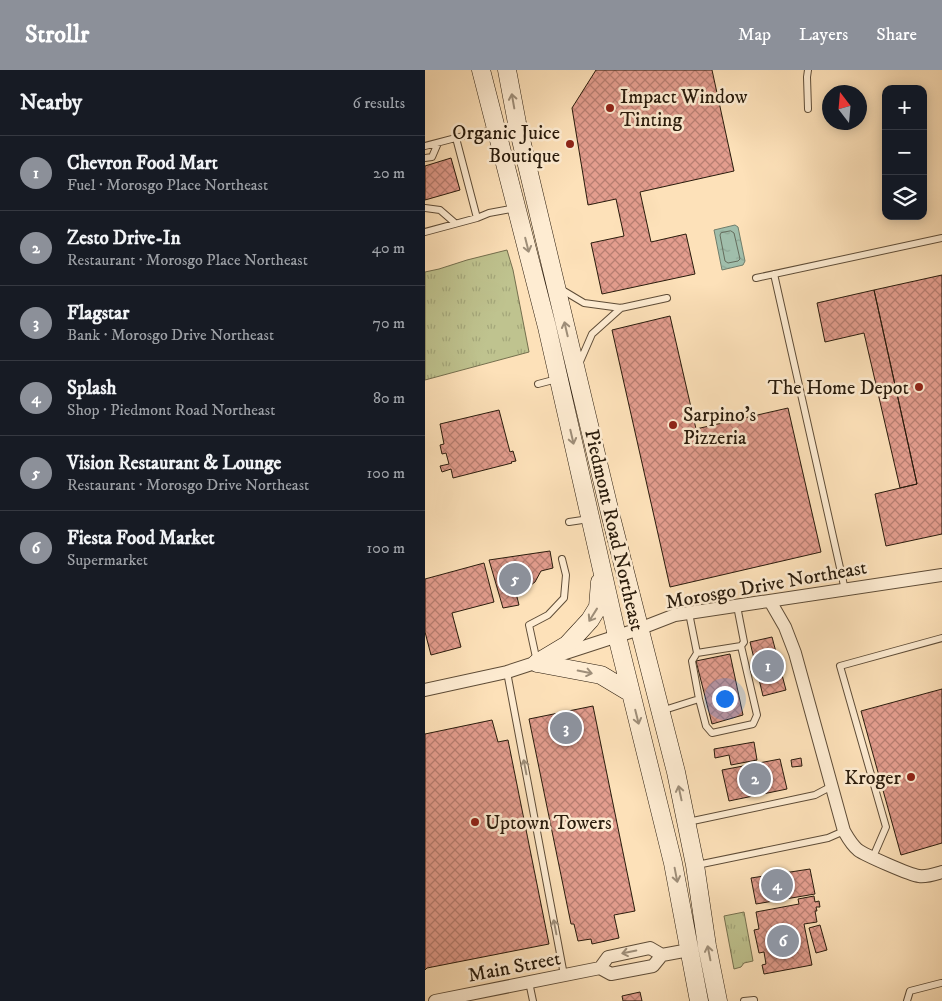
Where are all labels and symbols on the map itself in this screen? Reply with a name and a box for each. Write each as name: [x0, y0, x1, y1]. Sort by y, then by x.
place label: Impact Window Tinting: [620, 85, 748, 133]
north arrow: [822, 85, 867, 130]
one-way arrow: [507, 94, 517, 110]
marker: Impact Window Tinting: [604, 102, 616, 114]
place label: Organic Juice Boutique: [452, 121, 560, 169]
marker: Organic Juice Boutique: [564, 138, 576, 150]
one-way arrow: [523, 236, 532, 252]
one-way arrow: [561, 322, 570, 338]
place label: The Home Depot: [768, 376, 909, 401]
marker: The Home Depot: [913, 381, 925, 393]
place label: Sarpino's Pizzeria: [683, 403, 757, 451]
marker: Sarpino's Pizzeria: [667, 419, 679, 431]
street label: Piedmont Road Northeast: [578, 427, 649, 634]
one-way arrow: [568, 429, 577, 445]
street label: Morosgo Drive Northeast: [664, 555, 869, 615]
pin: 5: [499, 560, 531, 598]
one-way arrow: [588, 607, 598, 621]
pin: 1: [752, 647, 784, 685]
one-way arrow: [576, 668, 592, 677]
your location: [712, 686, 738, 712]
pin: 3: [550, 709, 582, 747]
one-way arrow: [633, 709, 642, 725]
one-way arrow: [520, 760, 529, 776]
pin: 2: [739, 760, 771, 798]
place label: Kroger: [844, 766, 902, 791]
marker: Kroger: [905, 771, 917, 783]
one-way arrow: [675, 786, 684, 802]
place label: Uptown Towers: [485, 811, 612, 836]
marker: Uptown Towers: [469, 816, 481, 828]
pin: 4: [761, 866, 793, 904]
one-way arrow: [671, 867, 681, 883]
one-way arrow: [550, 920, 559, 936]
pin: 6: [767, 922, 799, 960]
street label: Main Street: [466, 946, 563, 989]
one-way arrow: [703, 946, 713, 962]
one-way arrow: [622, 948, 638, 958]

